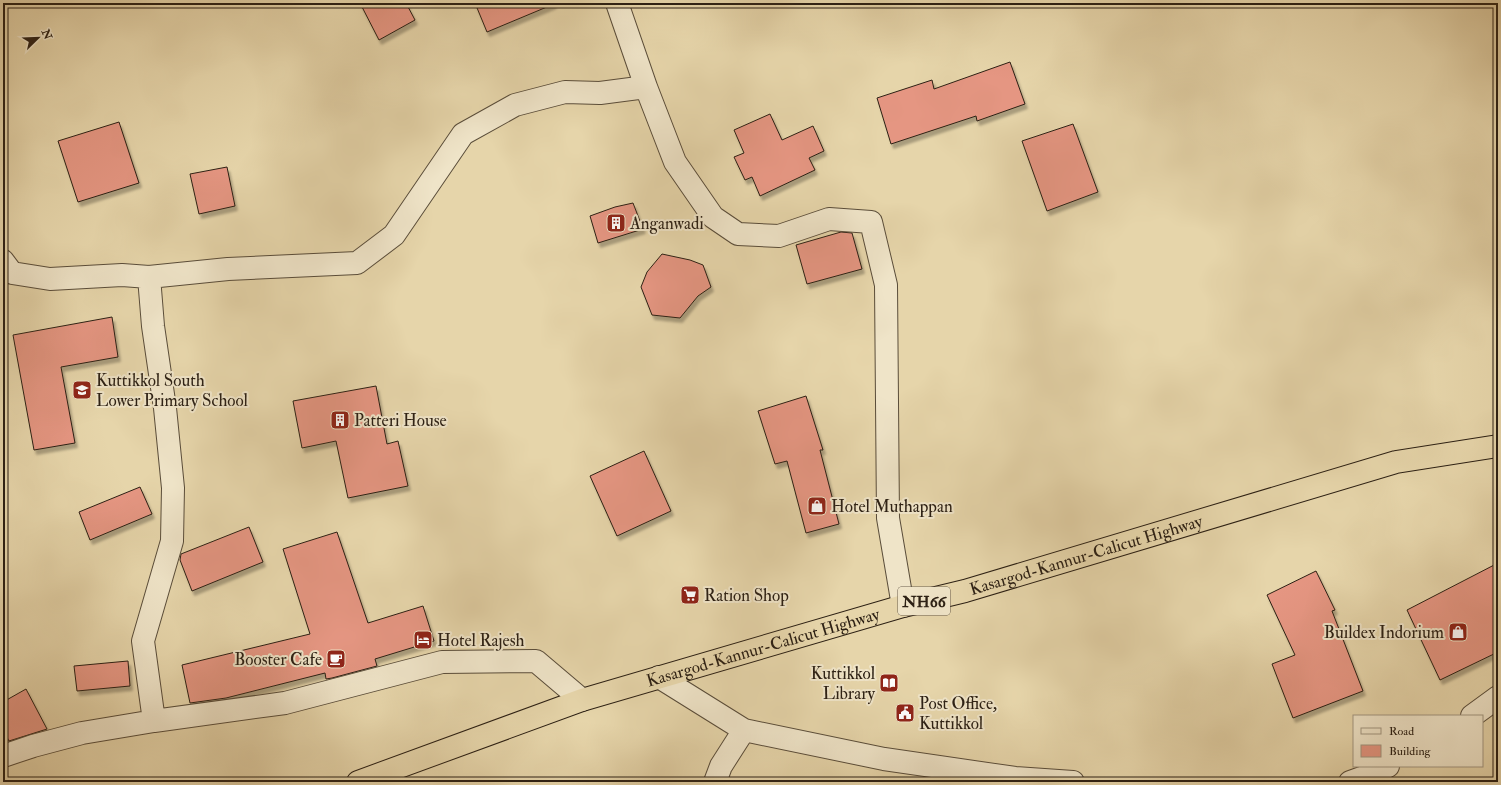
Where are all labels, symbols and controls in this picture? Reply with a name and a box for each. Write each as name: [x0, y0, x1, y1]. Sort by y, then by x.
north arrow: [18, 18, 58, 58]
text: N: [38, 26, 55, 42]
building icon: Anganwadi: [605, 212, 627, 234]
place label: Anganwadi: [629, 213, 704, 234]
place label: Kuttikkol South Lower Primary School: [96, 370, 249, 412]
school or university icon: Kuttikkol South Lower Primary School: [71, 379, 93, 401]
building icon: Patteri House: [329, 409, 351, 431]
place label: Patteri House: [354, 410, 447, 431]
shop icon: Hotel Muthappan: [806, 495, 828, 517]
place label: Hotel Muthappan: [831, 496, 953, 518]
street label: Kasargod-Kannur-Calicut Highway: [967, 510, 1206, 600]
supermarket icon: Ration Shop: [679, 584, 701, 606]
place label: Ration Shop: [704, 585, 789, 607]
road number: NH66: [898, 587, 950, 615]
street label: Kasargod-Kannur-Calicut Highway: [644, 603, 883, 692]
shop icon: Buildex Indorium: [1447, 621, 1469, 643]
place label: Buildex Indorium: [1324, 622, 1444, 643]
hotel icon: Hotel Rajesh: [412, 629, 434, 651]
place label: Hotel Rajesh: [437, 630, 524, 651]
cafe icon: Booster Cafe: [325, 648, 347, 670]
place label: Booster Cafe: [234, 649, 322, 670]
place label: Kuttikkol Library: [811, 663, 876, 705]
library icon: Kuttikkol Library: [878, 672, 900, 694]
place label: Post Office, Kuttikkol: [919, 693, 997, 734]
public building icon: Post Office, Kuttikkol: [894, 702, 916, 724]
legend: [1353, 715, 1483, 767]
text: Road: [1389, 724, 1414, 739]
text: Building: [1389, 744, 1432, 759]

